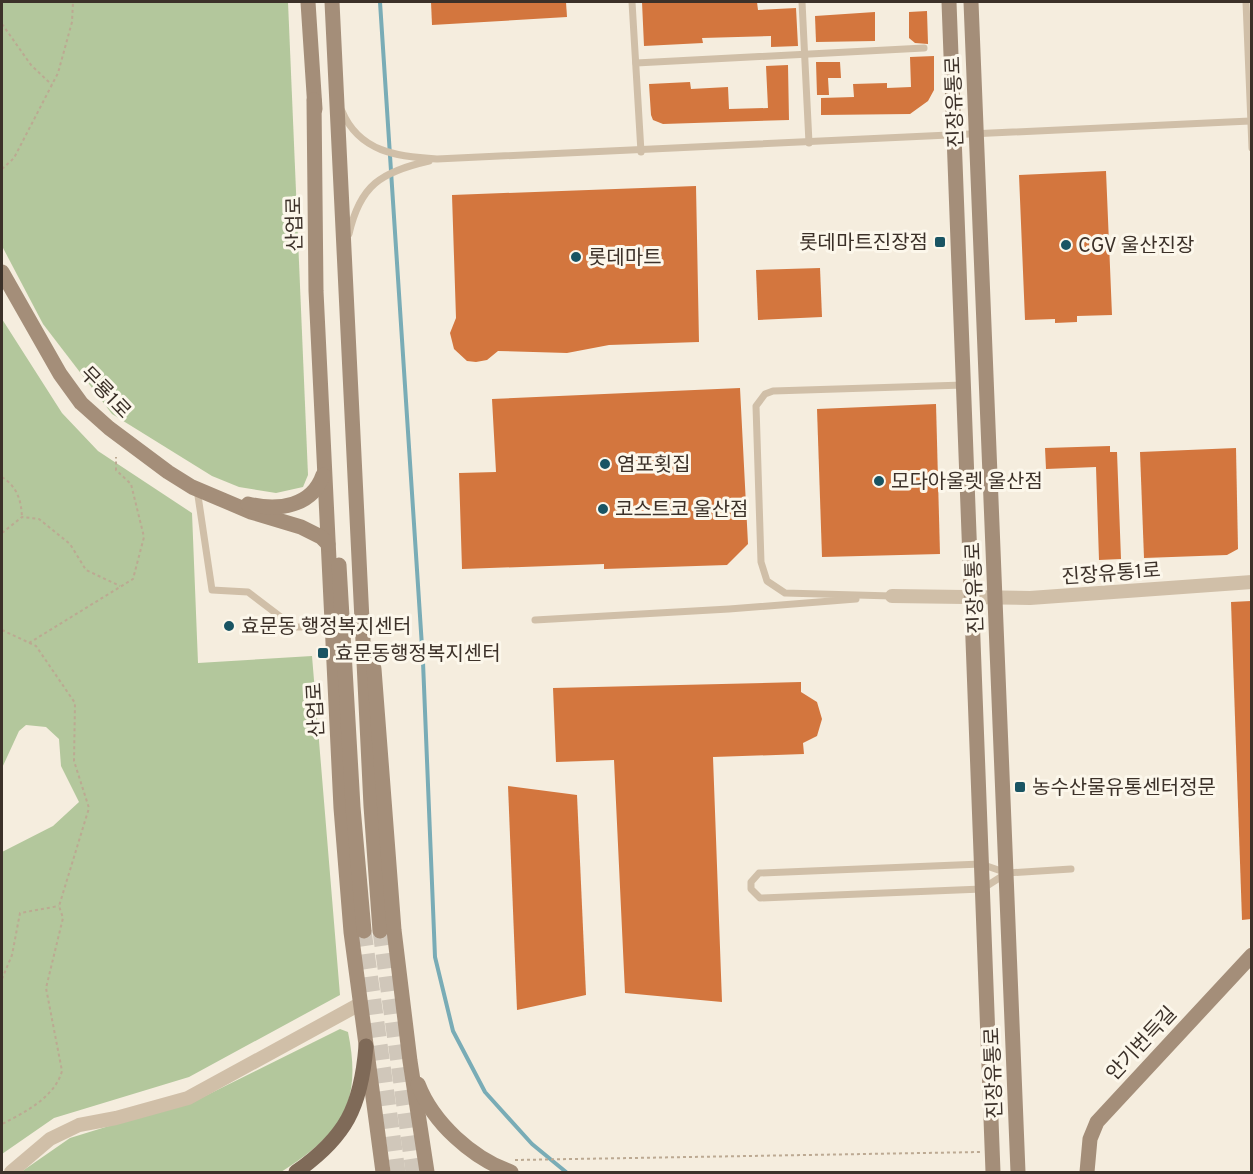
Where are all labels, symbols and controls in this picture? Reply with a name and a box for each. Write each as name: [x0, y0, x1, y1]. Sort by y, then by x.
street label: 진장유통로: [941, 56, 971, 148]
street label: 산업로: [283, 196, 309, 252]
place label: 롯데마트진장점: [799, 231, 928, 257]
place label: CGV 울산진장: [1078, 234, 1194, 260]
marker: 롯데마트진장점: [933, 235, 947, 249]
marker: CGV 울산진장: [1059, 238, 1073, 252]
place label: 롯데마트: [588, 246, 662, 272]
marker: 롯데마트: [569, 250, 583, 264]
street label: 무룡1로: [73, 362, 136, 425]
place label: 염포횟집: [617, 453, 691, 479]
marker: 염포횟집: [598, 457, 612, 471]
place label: 모다아울렛 울산점: [891, 470, 1043, 496]
marker: 모다아울렛 울산점: [872, 474, 886, 488]
place label: 코스트코 울산점: [615, 498, 749, 524]
marker: 코스트코 울산점: [596, 502, 610, 516]
street label: 진장유통로: [961, 542, 991, 634]
street label: 진장유통1로: [1061, 559, 1162, 591]
place label: 효문동 행정복지센터: [241, 615, 411, 641]
marker: 효문동 행정복지센터: [222, 619, 236, 633]
place label: 효문동행정복지센터: [335, 642, 501, 668]
marker: 효문동행정복지센터: [316, 646, 330, 660]
street label: 산업로: [303, 682, 331, 738]
place label: 농수산물유통센터정문: [1032, 776, 1216, 802]
marker: 농수산물유통센터정문: [1013, 780, 1027, 794]
street label: 안기번득길: [1102, 1002, 1183, 1087]
street label: 진장유통로: [980, 1027, 1010, 1119]

